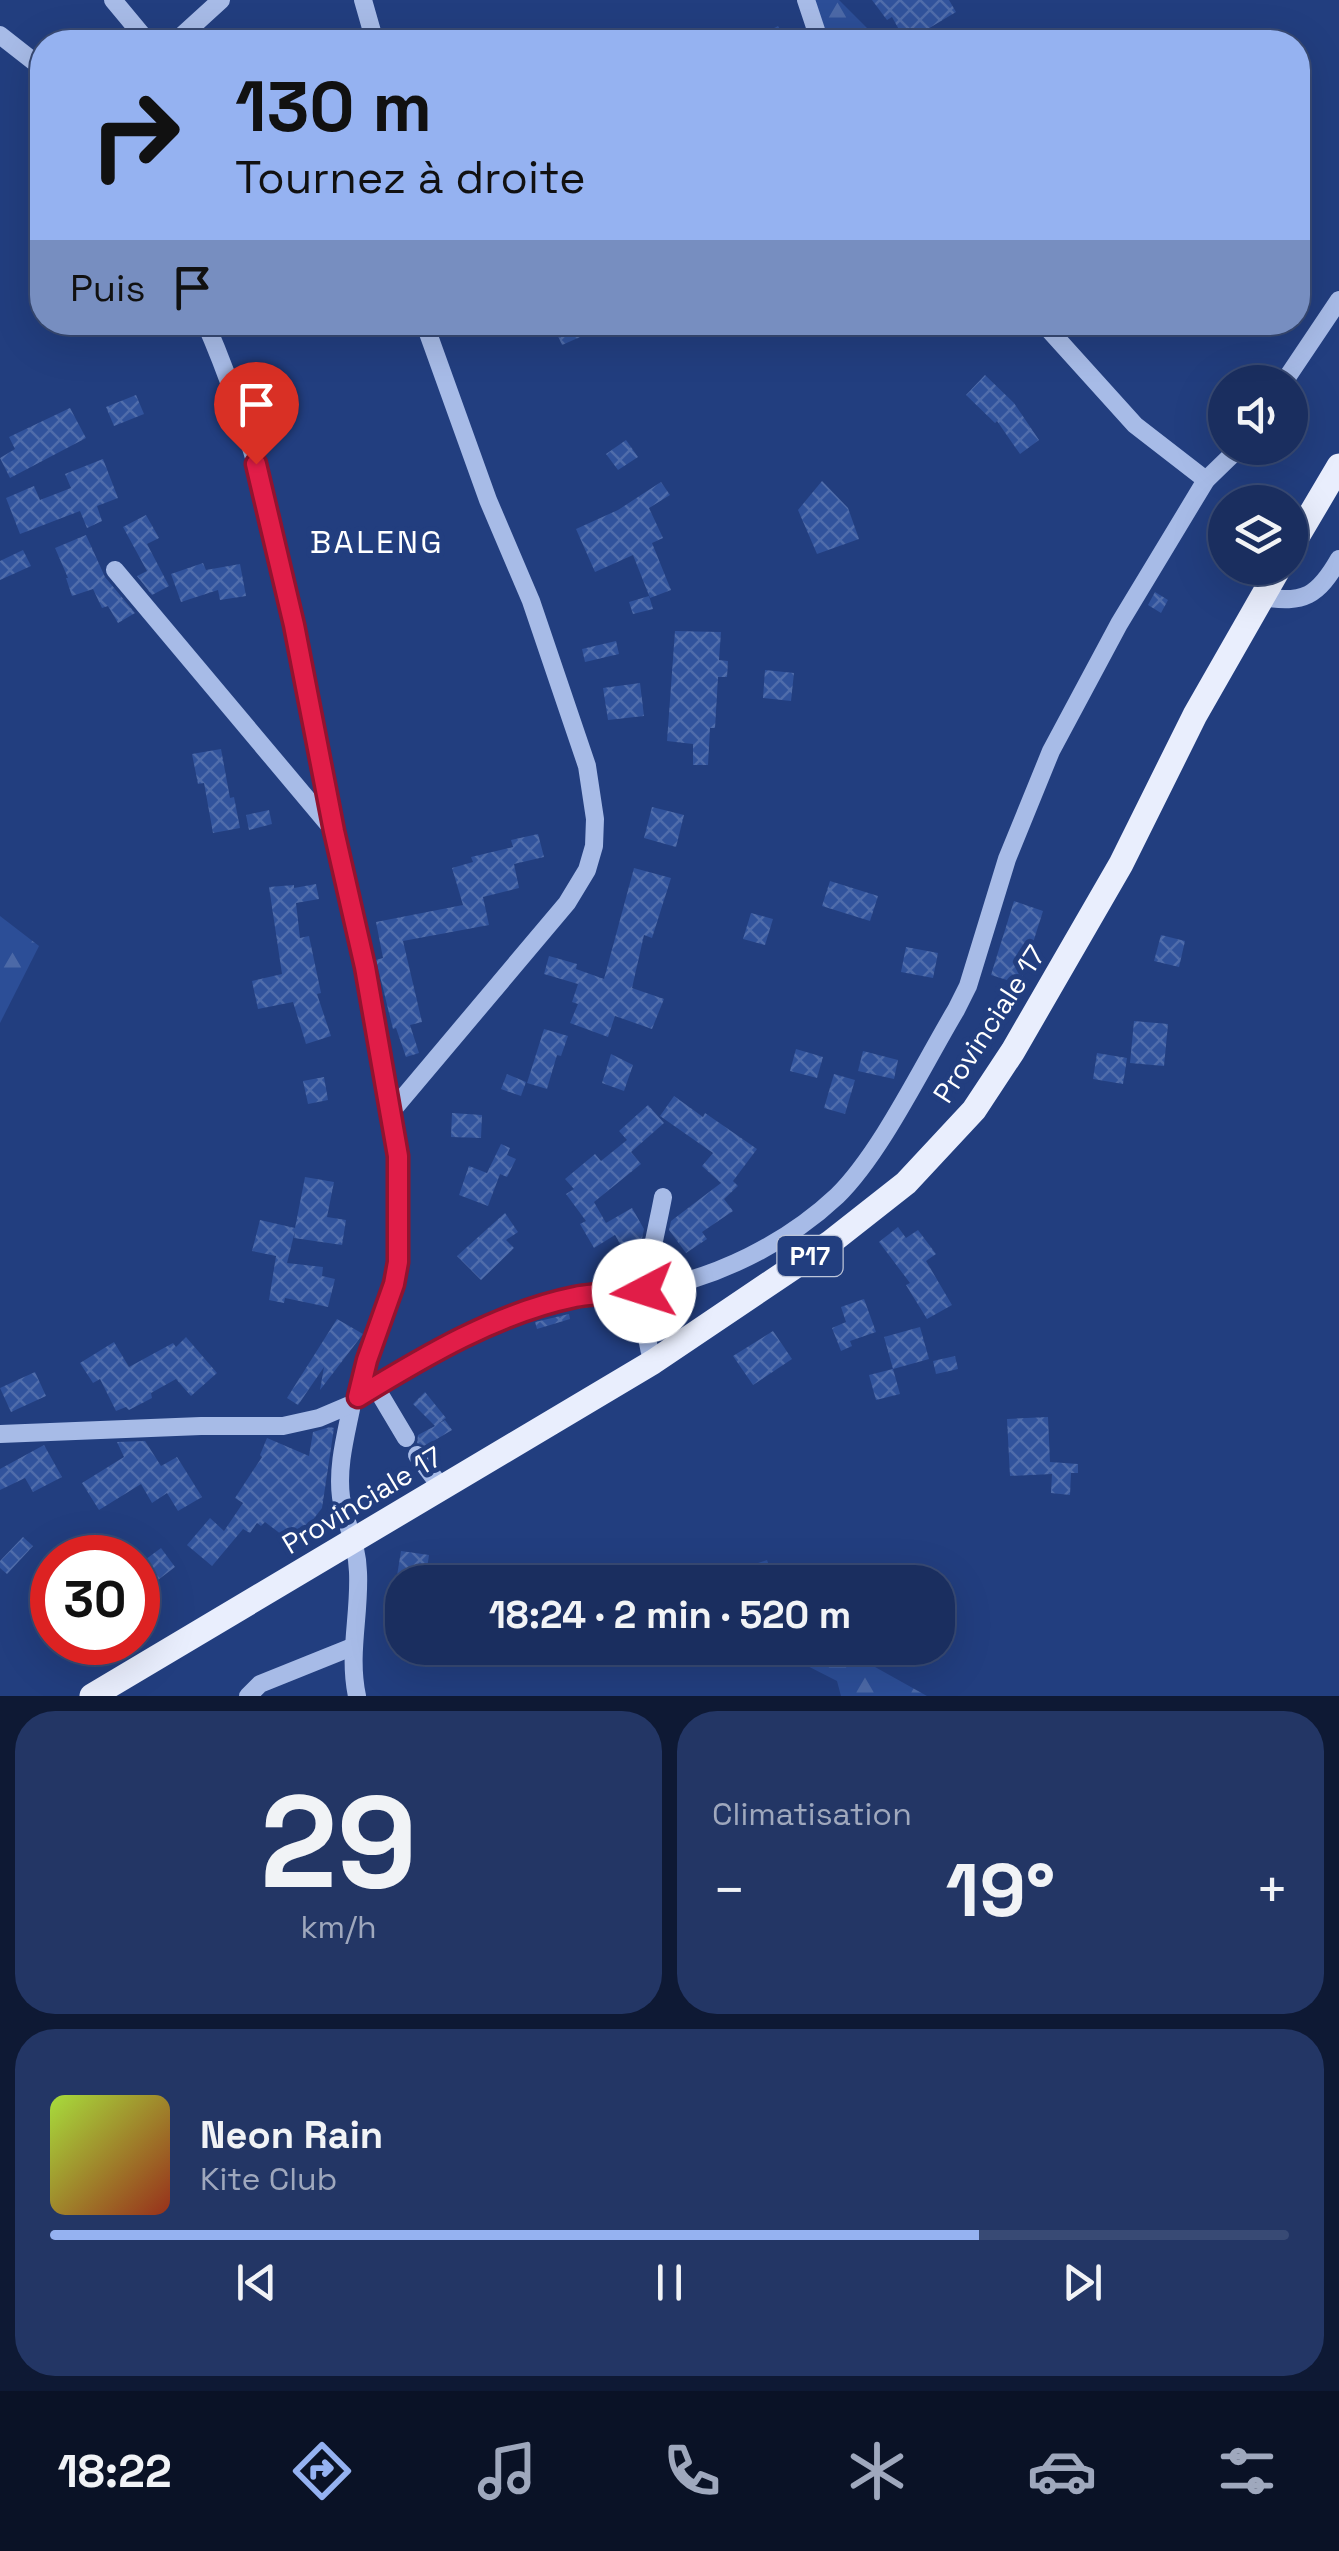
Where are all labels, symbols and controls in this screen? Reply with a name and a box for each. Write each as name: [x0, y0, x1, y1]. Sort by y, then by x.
text: 130 m: [235, 62, 432, 151]
icon: right: [70, 70, 200, 200]
text: Tournez à droite: [235, 149, 586, 206]
icon: arrive: [165, 260, 220, 315]
text: Puis: [70, 264, 145, 312]
pin: [214, 362, 299, 465]
map controls: [1208, 365, 1308, 585]
button: sound: [1208, 365, 1308, 465]
icon: arrive: [229, 377, 284, 432]
button: layers: [1208, 485, 1308, 585]
district label: BALENG: [310, 522, 444, 562]
street label: Provinciale 17: [925, 938, 1053, 1110]
road number: P17: [778, 1236, 842, 1276]
position arrow: [592, 1239, 696, 1343]
street label: Provinciale 17: [275, 1438, 449, 1562]
speed limit sign: 30: [30, 1535, 160, 1665]
text: 18:24 · 2 min · 520 m: [489, 1591, 851, 1639]
text: 29: [260, 1759, 417, 1925]
text: Climatisation: [712, 1794, 912, 1834]
text: 19°: [946, 1842, 1055, 1938]
text: −: [712, 1855, 746, 1925]
text: +: [1255, 1855, 1289, 1925]
text: km/h: [300, 1907, 377, 1947]
text: Neon Rain: [200, 2111, 383, 2159]
text: Kite Club: [200, 2159, 337, 2199]
icon: previous: [229, 2255, 284, 2310]
icon: pause: [642, 2255, 697, 2310]
icon: next: [1055, 2255, 1110, 2310]
icon: directions: [287, 2436, 357, 2506]
icon: music: [472, 2436, 542, 2506]
icon: phone: [657, 2436, 727, 2506]
icon: climate: [842, 2436, 912, 2506]
icon: car: [1027, 2436, 1097, 2506]
icon: filters: [1212, 2436, 1282, 2506]
text: 18:22: [57, 2443, 172, 2500]

